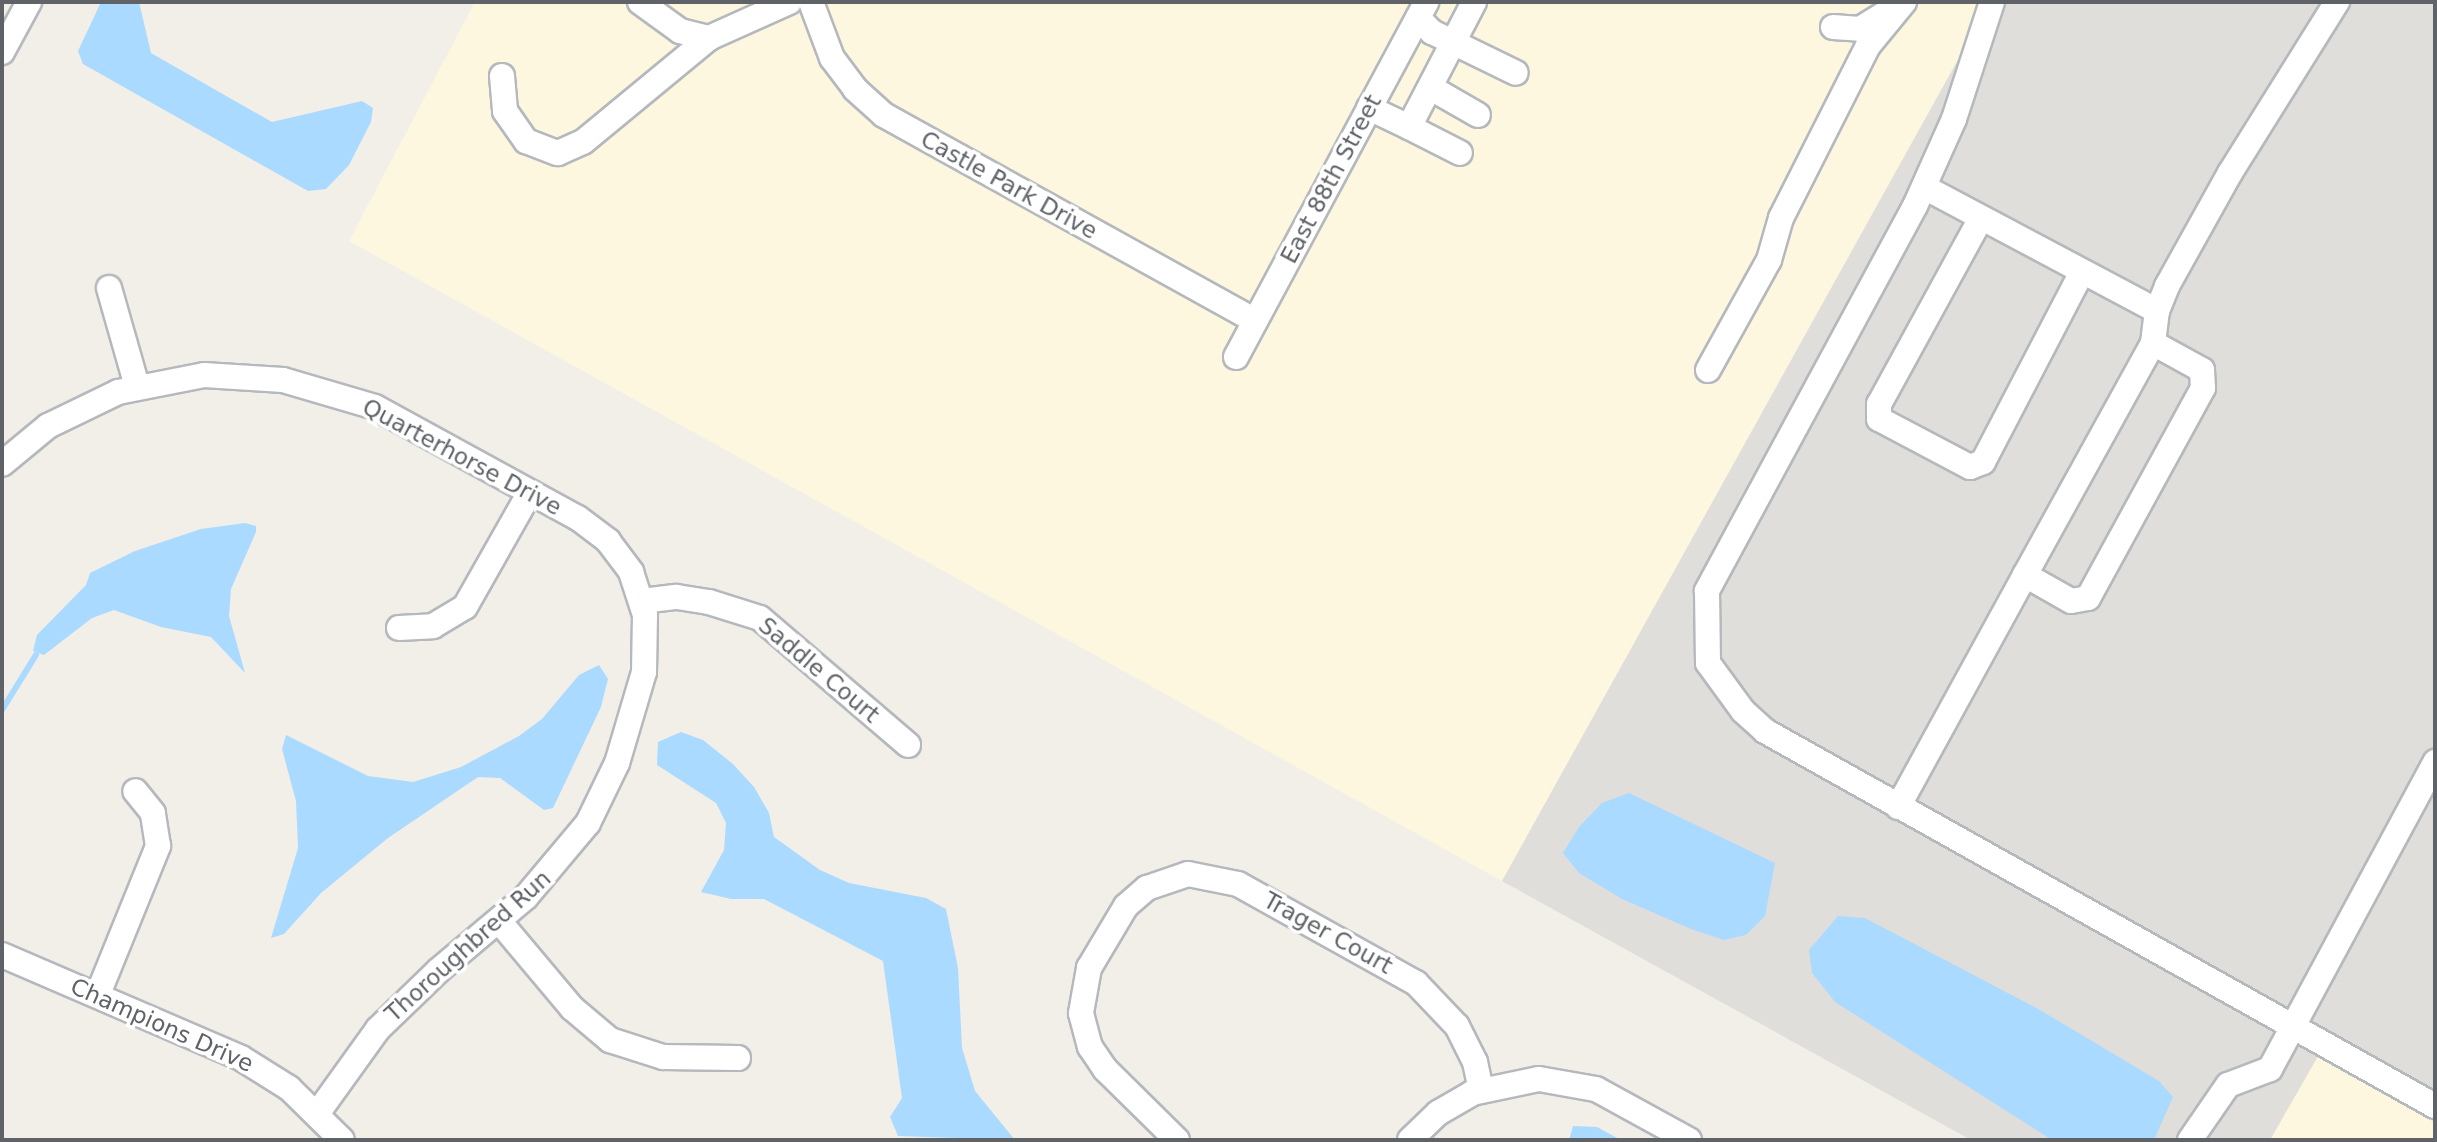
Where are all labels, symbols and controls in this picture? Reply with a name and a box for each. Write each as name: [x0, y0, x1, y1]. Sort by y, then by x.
street label: East 88th Street: [1275, 90, 1387, 268]
street label: Castle Park Drive: [916, 125, 1102, 245]
street label: Quarterhorse Drive: [358, 393, 566, 521]
street label: Saddle Court: [753, 612, 885, 728]
street label: Thoroughbred Run: [380, 864, 556, 1028]
street label: Trager Court: [1259, 886, 1397, 980]
street label: Champions Drive: [66, 972, 258, 1078]

